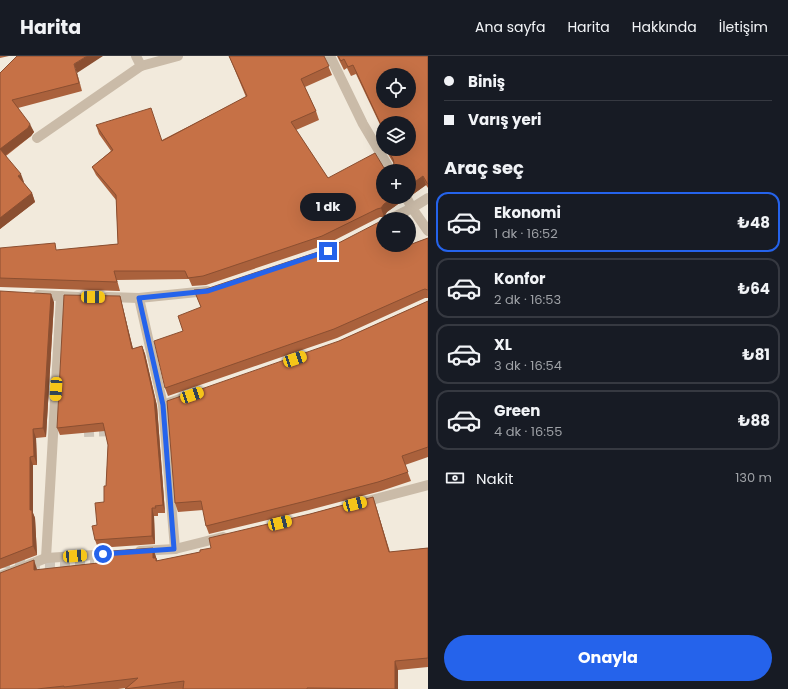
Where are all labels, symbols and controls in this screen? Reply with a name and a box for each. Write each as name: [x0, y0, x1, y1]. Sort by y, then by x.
text: Harita: [20, 14, 81, 41]
text: Ana sayfa: [475, 17, 545, 37]
text: Harita: [567, 17, 610, 37]
text: Hakkında: [632, 17, 697, 37]
text: İletişim: [719, 17, 768, 37]
map controls: [376, 68, 416, 252]
button: locate: [376, 68, 416, 108]
text: Biniş: [468, 71, 505, 92]
text: Varış yeri: [468, 109, 542, 130]
button: layers: [376, 116, 416, 156]
text: Araç seç: [444, 155, 524, 180]
button: +: [376, 164, 416, 204]
callout: 1 dk: [300, 193, 356, 221]
text: 1 dk: [316, 197, 340, 216]
text: Ekonomi: [494, 202, 561, 223]
icon: car: [446, 204, 482, 240]
button: −: [376, 212, 416, 252]
text: ₺48: [738, 212, 770, 233]
text: 1 dk · 16:52: [494, 224, 558, 243]
route end: [319, 242, 337, 260]
text: Konfor: [494, 268, 546, 289]
icon: car: [446, 270, 482, 306]
text: ₺64: [738, 278, 770, 299]
text: 2 dk · 16:53: [494, 290, 561, 309]
car: [81, 291, 105, 303]
text: XL: [494, 334, 512, 355]
icon: car: [446, 336, 482, 372]
text: ₺81: [742, 344, 770, 365]
car: [282, 349, 308, 369]
text: 3 dk · 16:54: [494, 356, 562, 375]
car: [49, 377, 63, 401]
car: [179, 385, 205, 405]
text: Green: [494, 400, 540, 421]
icon: car: [446, 402, 482, 438]
text: ₺88: [738, 410, 770, 431]
text: 4 dk · 16:55: [494, 422, 562, 441]
icon: cash: [444, 467, 466, 489]
text: Nakit: [476, 468, 514, 489]
text: 130 m: [735, 468, 772, 487]
car: [342, 495, 368, 513]
car: [267, 514, 293, 532]
route start: [94, 545, 112, 563]
car: [63, 549, 87, 563]
button: Onayla: [444, 635, 772, 681]

